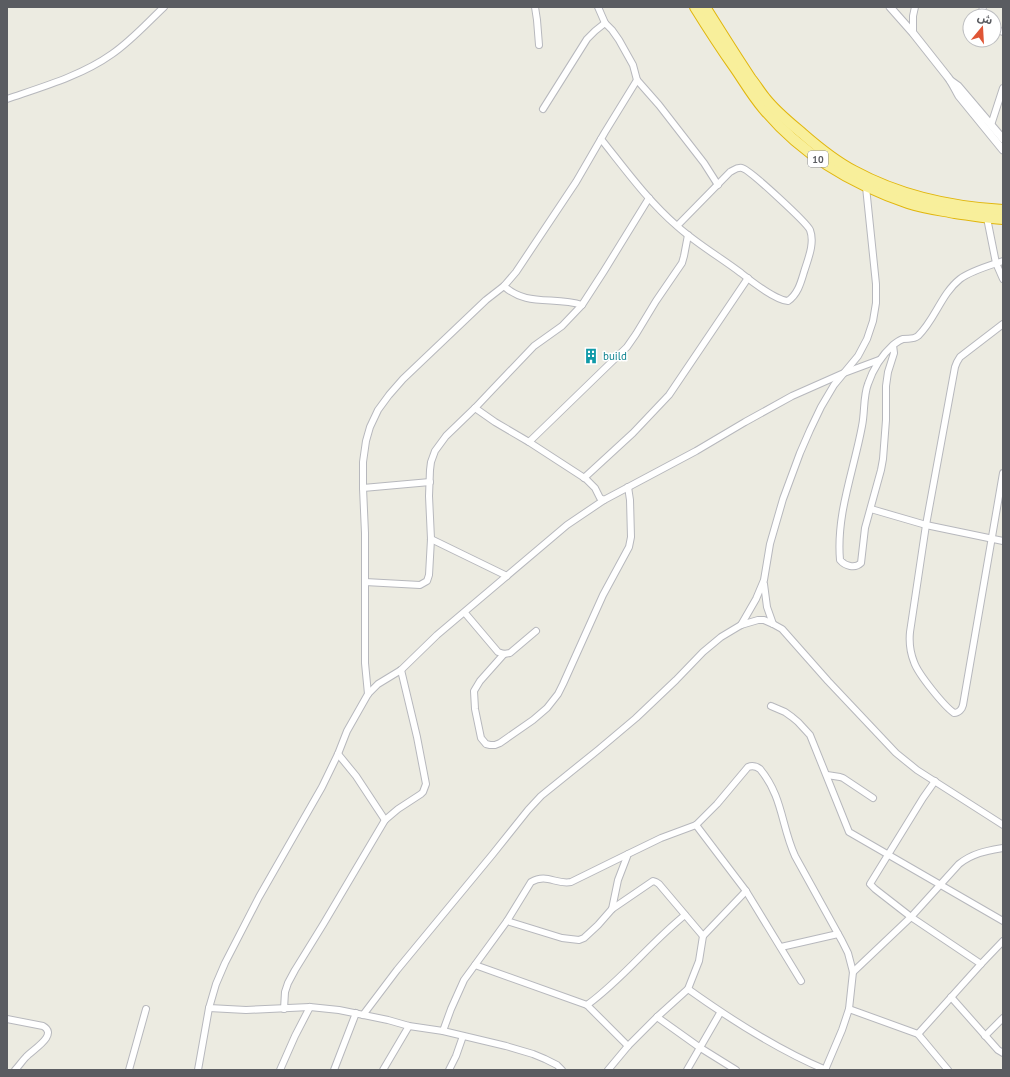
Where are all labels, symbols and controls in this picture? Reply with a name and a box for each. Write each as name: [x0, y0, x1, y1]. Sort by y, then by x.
north arrow: [962, 8, 1002, 48]
text: ش: [976, 10, 994, 27]
road number: 10: [808, 151, 828, 167]
building icon: build: [582, 347, 600, 365]
place label: build: [603, 349, 627, 363]

